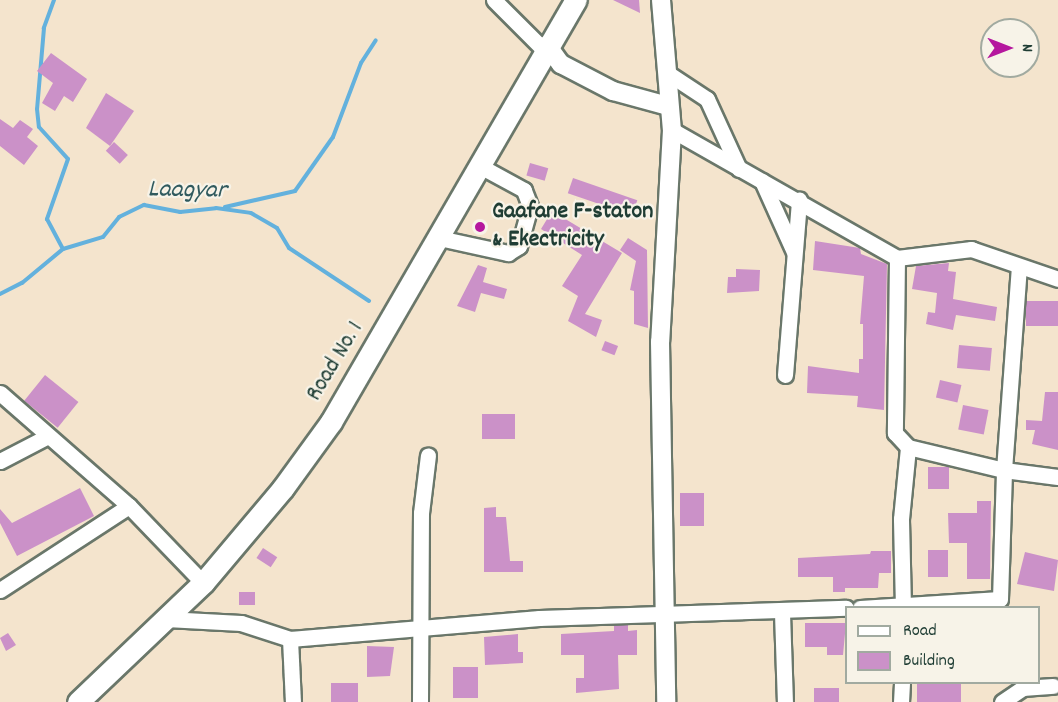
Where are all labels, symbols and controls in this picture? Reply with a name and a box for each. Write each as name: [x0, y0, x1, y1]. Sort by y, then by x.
north arrow: [980, 18, 1040, 78]
text: N: [1015, 44, 1038, 52]
water label: Laagyar: [147, 175, 227, 207]
place label: Gaafane F-staton & Ekectricity: [492, 199, 653, 255]
marker: Gaafane F-staton & Ekectricity: [473, 220, 487, 234]
street label: Road No. 1: [301, 317, 371, 407]
legend: [845, 606, 1040, 684]
text: Road: [903, 619, 937, 644]
text: Building: [903, 649, 955, 674]

